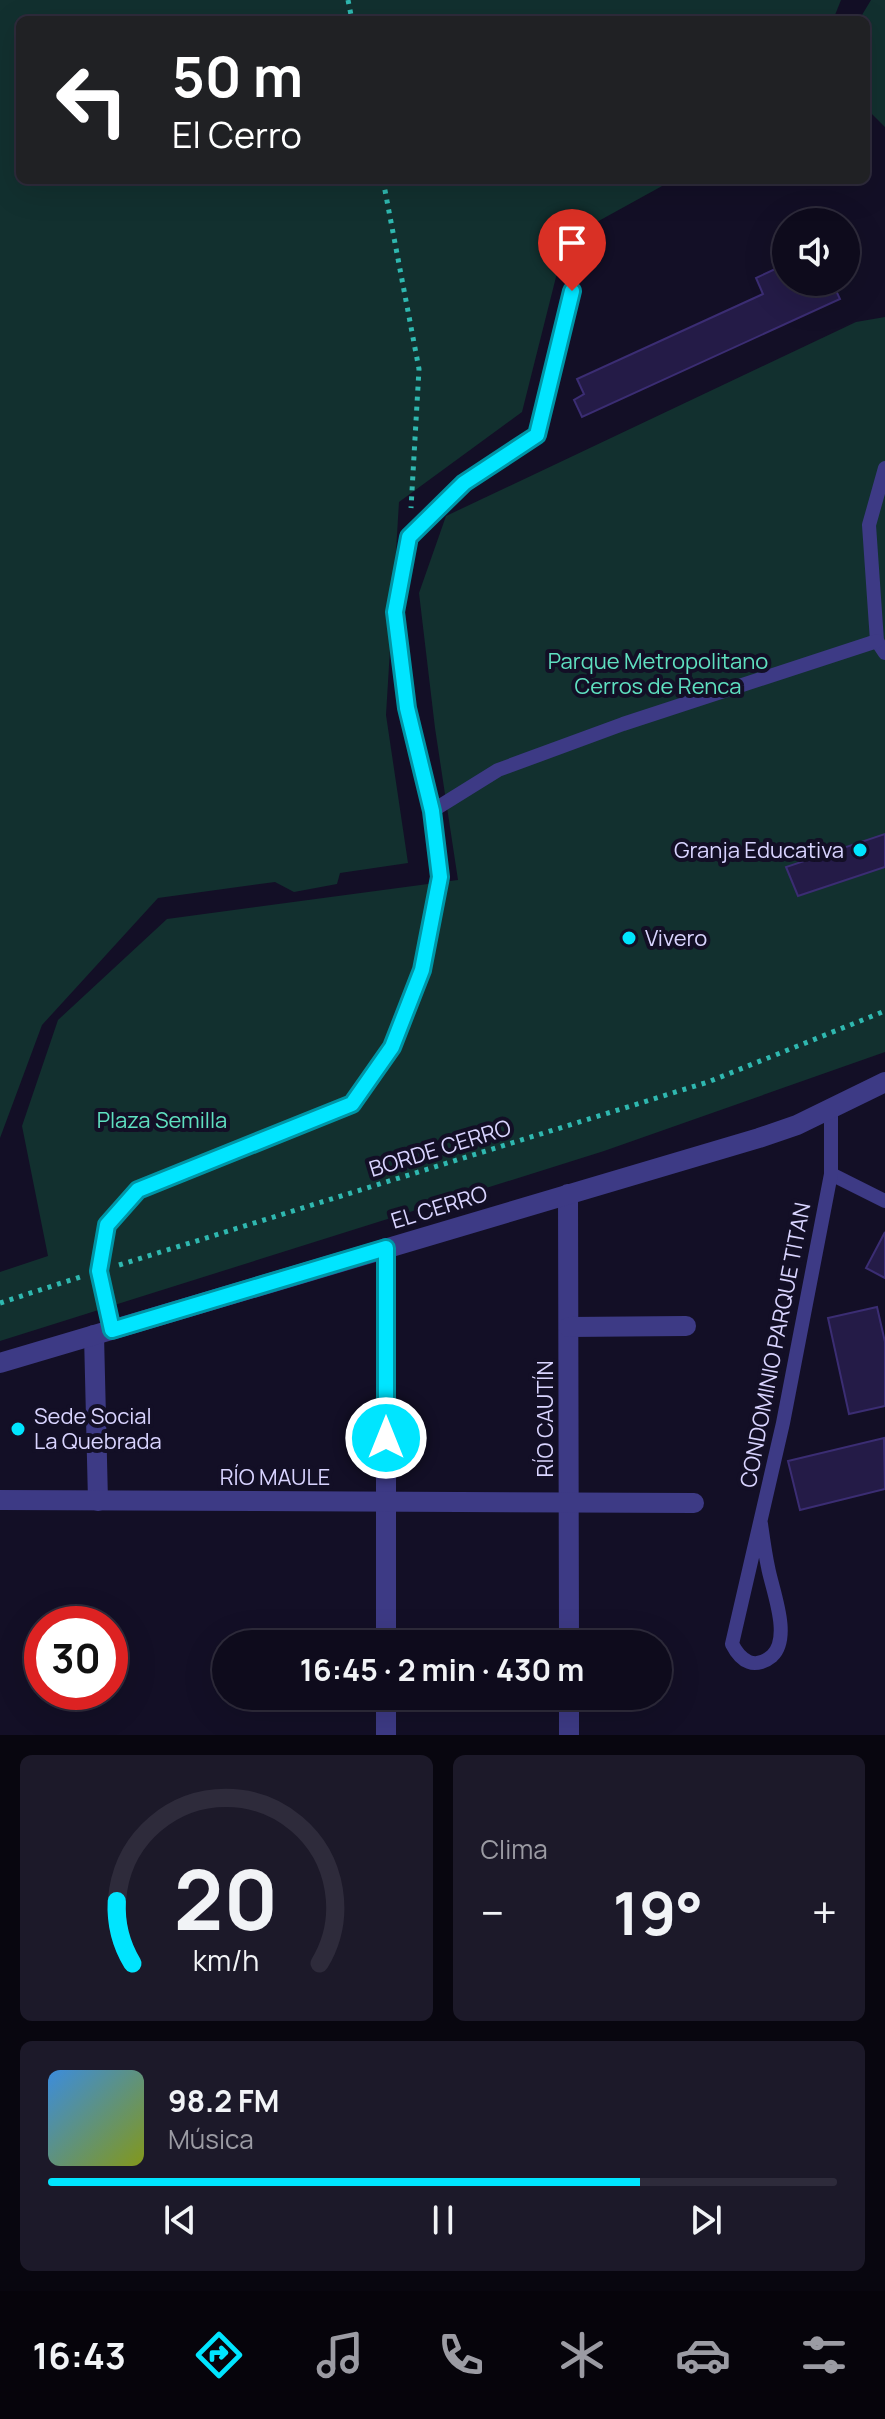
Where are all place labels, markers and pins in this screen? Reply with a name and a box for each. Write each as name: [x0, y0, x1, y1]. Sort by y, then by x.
pin: [538, 209, 606, 291]
place label: Granja Educativa: [674, 835, 844, 865]
marker: Granja Educativa: [851, 841, 869, 859]
place label: Vivero: [645, 923, 707, 953]
marker: Vivero: [620, 929, 638, 947]
place label: Sede Social La Quebrada: [34, 1401, 162, 1456]
marker: Sede Social La Quebrada: [9, 1420, 27, 1438]

